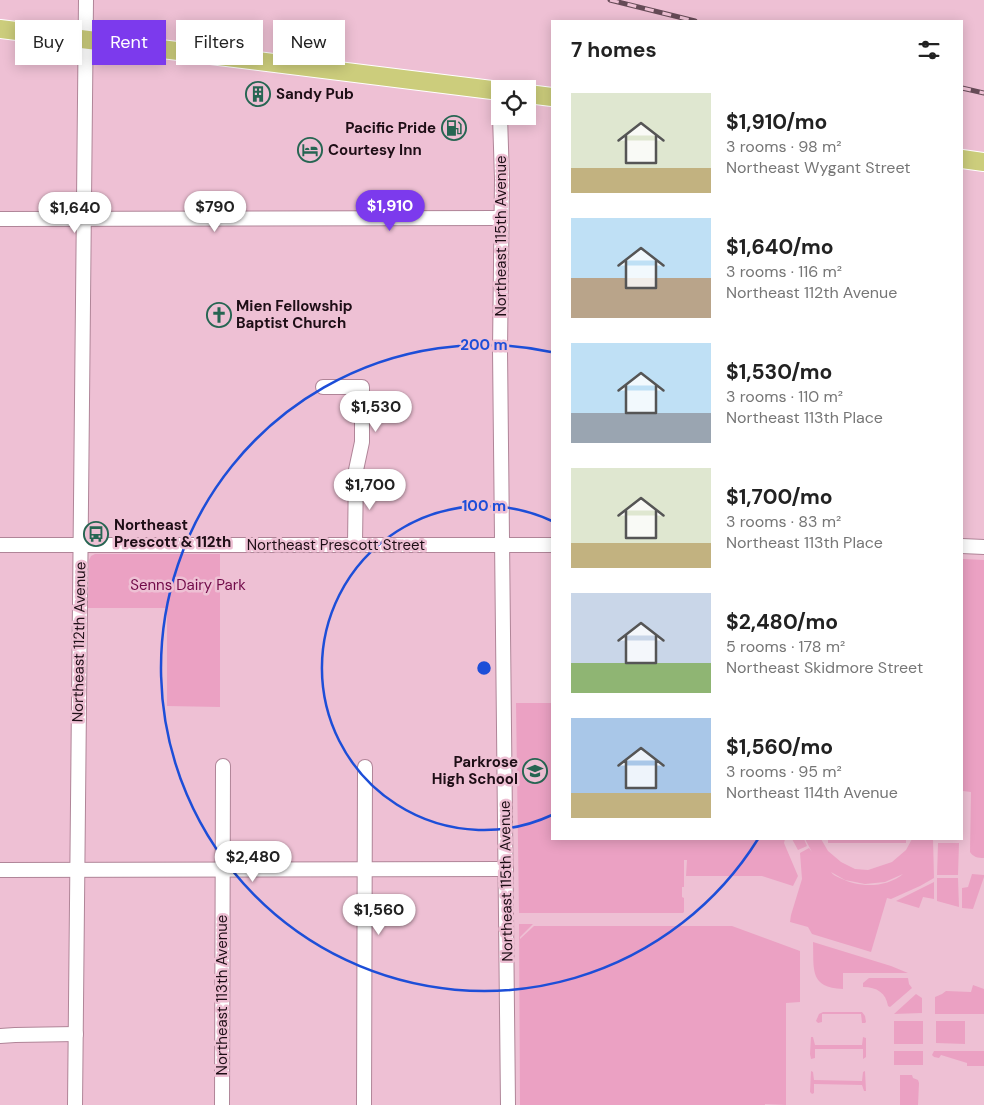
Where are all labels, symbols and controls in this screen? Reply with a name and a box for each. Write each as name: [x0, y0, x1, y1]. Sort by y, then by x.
chip: Buy: [15, 20, 82, 65]
chip: Rent: [92, 20, 166, 65]
chip: Filters: [176, 20, 263, 65]
chip: New: [273, 20, 345, 65]
text: 7 homes: [571, 36, 657, 64]
icon: filters: [915, 36, 943, 64]
map controls: [491, 80, 536, 125]
button: locate: [491, 80, 536, 125]
building icon: Sandy Pub: [245, 81, 271, 107]
place label: Sandy Pub: [276, 84, 354, 104]
text: $1,910/mo: [726, 108, 827, 136]
icon: home: [611, 113, 671, 173]
fuel station icon: Pacific Pride: [441, 115, 467, 141]
place label: Pacific Pride: [345, 118, 436, 138]
text: 3 rooms · 98 m²: [726, 136, 842, 157]
hotel icon: Courtesy Inn: [297, 137, 323, 163]
place label: Courtesy Inn: [328, 140, 422, 160]
street label: Northeast 115th Avenue: [491, 155, 511, 317]
text: Northeast Wygant Street: [726, 157, 911, 178]
pin: $790: [185, 190, 245, 233]
pin: $1,910: [349, 190, 431, 232]
pin: $1,640: [34, 192, 116, 234]
text: $1,910: [367, 195, 413, 216]
text: $790: [195, 196, 235, 217]
text: $1,640: [49, 197, 101, 218]
text: $1,640/mo: [726, 233, 834, 261]
icon: home: [611, 238, 671, 298]
text: 3 rooms · 116 m²: [726, 261, 842, 282]
text: Northeast 112th Avenue: [726, 282, 897, 303]
place label: Mien Fellowship Baptist Church: [236, 296, 353, 333]
church icon: Mien Fellowship Baptist Church: [206, 302, 232, 328]
text: 200 m: [460, 335, 508, 355]
text: $1,530/mo: [726, 358, 832, 386]
icon: home: [611, 363, 671, 423]
text: 3 rooms · 110 m²: [726, 386, 843, 407]
pin: $1,530: [335, 390, 417, 433]
text: $1,530: [351, 396, 401, 417]
text: Northeast 113th Place: [726, 407, 883, 428]
pin: $1,700: [329, 468, 411, 511]
text: $1,700: [345, 474, 395, 495]
text: $1,700/mo: [726, 483, 833, 511]
icon: home: [611, 488, 671, 548]
text: 100 m: [462, 496, 506, 516]
text: 3 rooms · 83 m²: [726, 511, 841, 532]
place label: Northeast Prescott & 112th: [114, 515, 231, 552]
bus stop icon: Northeast Prescott & 112th: [83, 521, 109, 547]
text: Northeast 113th Place: [726, 532, 883, 553]
street label: Northeast Prescott Street: [247, 535, 425, 555]
street label: Northeast 112th Avenue: [68, 562, 90, 722]
park label: Senns Dairy Park: [130, 575, 246, 595]
text: $2,480/mo: [726, 608, 838, 636]
icon: home: [611, 613, 671, 673]
text: 5 rooms · 178 m²: [726, 636, 845, 657]
text: Northeast Skidmore Street: [726, 657, 923, 678]
centre of rings: [475, 659, 493, 677]
text: $1,560/mo: [726, 733, 833, 761]
icon: home: [611, 738, 671, 798]
place label: Parkrose High School: [432, 752, 518, 789]
school or university icon: Parkrose High School: [522, 758, 548, 784]
text: 3 rooms · 95 m²: [726, 761, 842, 782]
text: Northeast 114th Avenue: [726, 782, 898, 803]
street label: Northeast 115th Avenue: [495, 800, 517, 962]
pin: $2,480: [212, 840, 294, 883]
text: $2,480: [226, 846, 280, 867]
pin: $1,560: [338, 894, 420, 936]
text: $1,560: [354, 899, 404, 920]
street label: Northeast 113th Avenue: [212, 915, 232, 1075]

